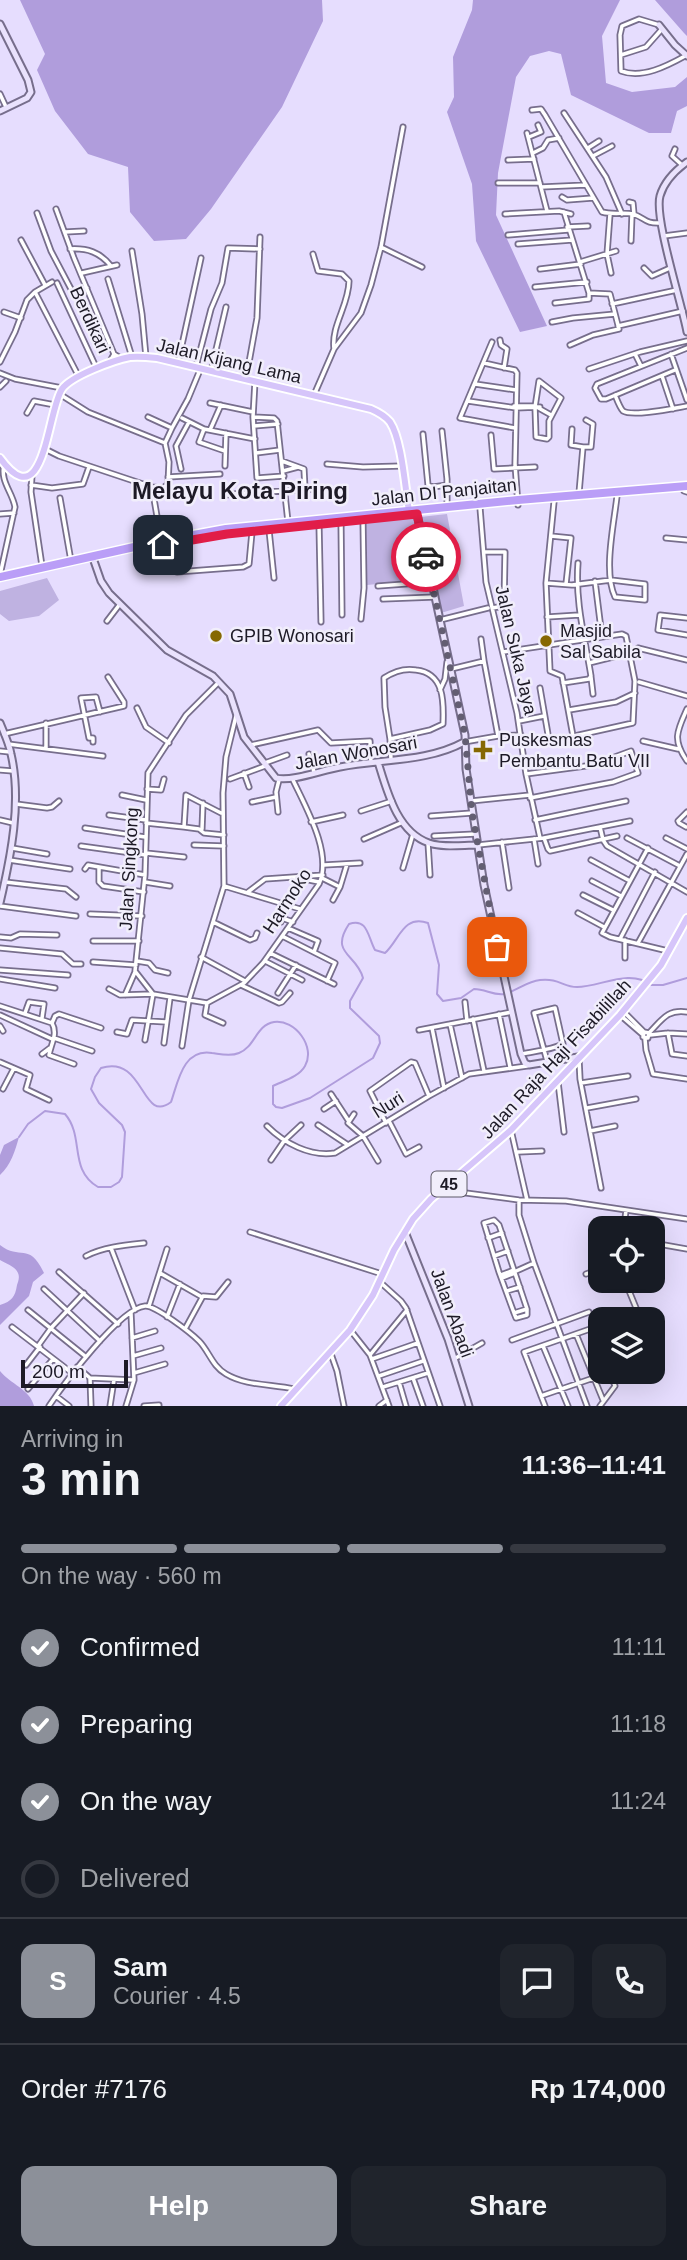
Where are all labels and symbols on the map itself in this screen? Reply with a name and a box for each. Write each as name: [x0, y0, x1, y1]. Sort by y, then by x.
street label: Berdikari: [66, 284, 114, 356]
street label: Jalan Kijang Lama: [155, 335, 304, 388]
street label: Jalan DI Panjaitan: [370, 474, 518, 510]
district label: Melayu Kota Piring: [132, 477, 348, 504]
pin: [133, 515, 193, 575]
courier: [391, 522, 461, 592]
street label: Jalan Suka Jaya: [491, 583, 541, 718]
place label: Masjid Sal Sabila: [560, 621, 642, 662]
place label: GPIB Wonosari: [230, 626, 354, 646]
marker: GPIB Wonosari: [208, 628, 224, 644]
marker: Masjid Sal Sabila: [538, 633, 554, 649]
place label: Puskesmas Pembantu Batu VII: [499, 730, 650, 771]
street label: Jalan Wonosari: [293, 732, 419, 774]
marker: Puskesmas Pembantu Batu VII: [473, 740, 493, 760]
street label: Jalan Singkong: [116, 807, 142, 931]
street label: Harmoko: [259, 865, 315, 937]
pin: [467, 917, 527, 977]
street label: Jalan Raja Haji Fisabilillah: [477, 975, 635, 1143]
street label: Nuri: [369, 1088, 407, 1122]
road number: 45: [432, 1172, 466, 1196]
street label: Jalan Abadi: [427, 1266, 477, 1360]
scale bar: [21, 1357, 128, 1389]

